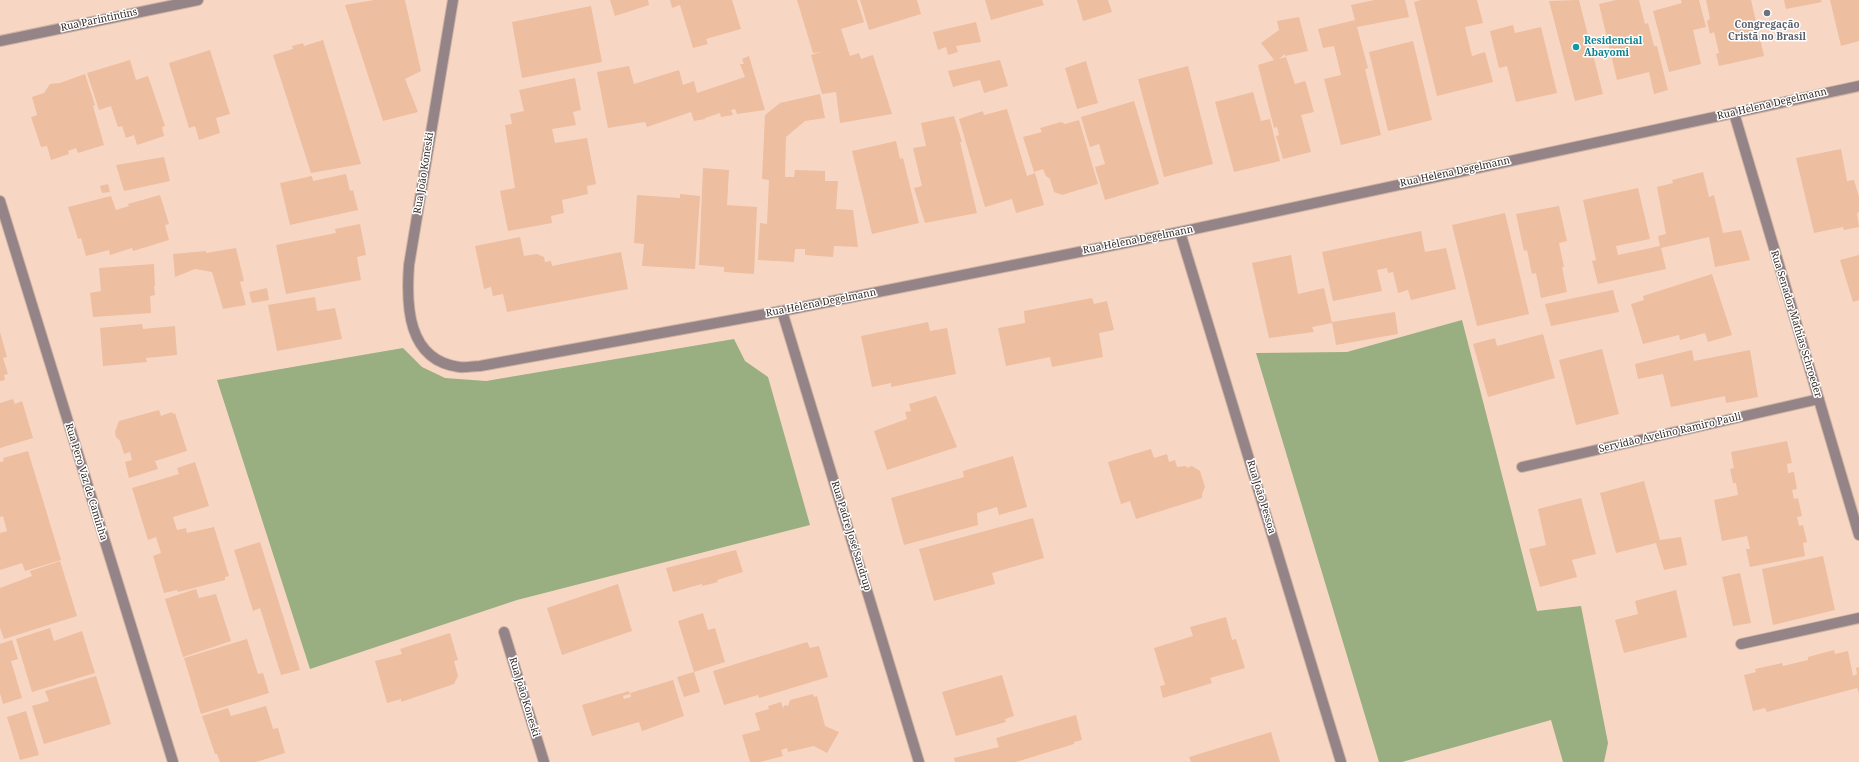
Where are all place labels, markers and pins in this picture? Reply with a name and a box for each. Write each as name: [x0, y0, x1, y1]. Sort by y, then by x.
marker: Congregação Cristã no Brasil: [1762, 8, 1772, 18]
place label: Congregação Cristã no Brasil: [1728, 19, 1806, 42]
place label: Residencial Abayomi: [1584, 35, 1642, 58]
marker: Residencial Abayomi: [1571, 42, 1581, 52]

